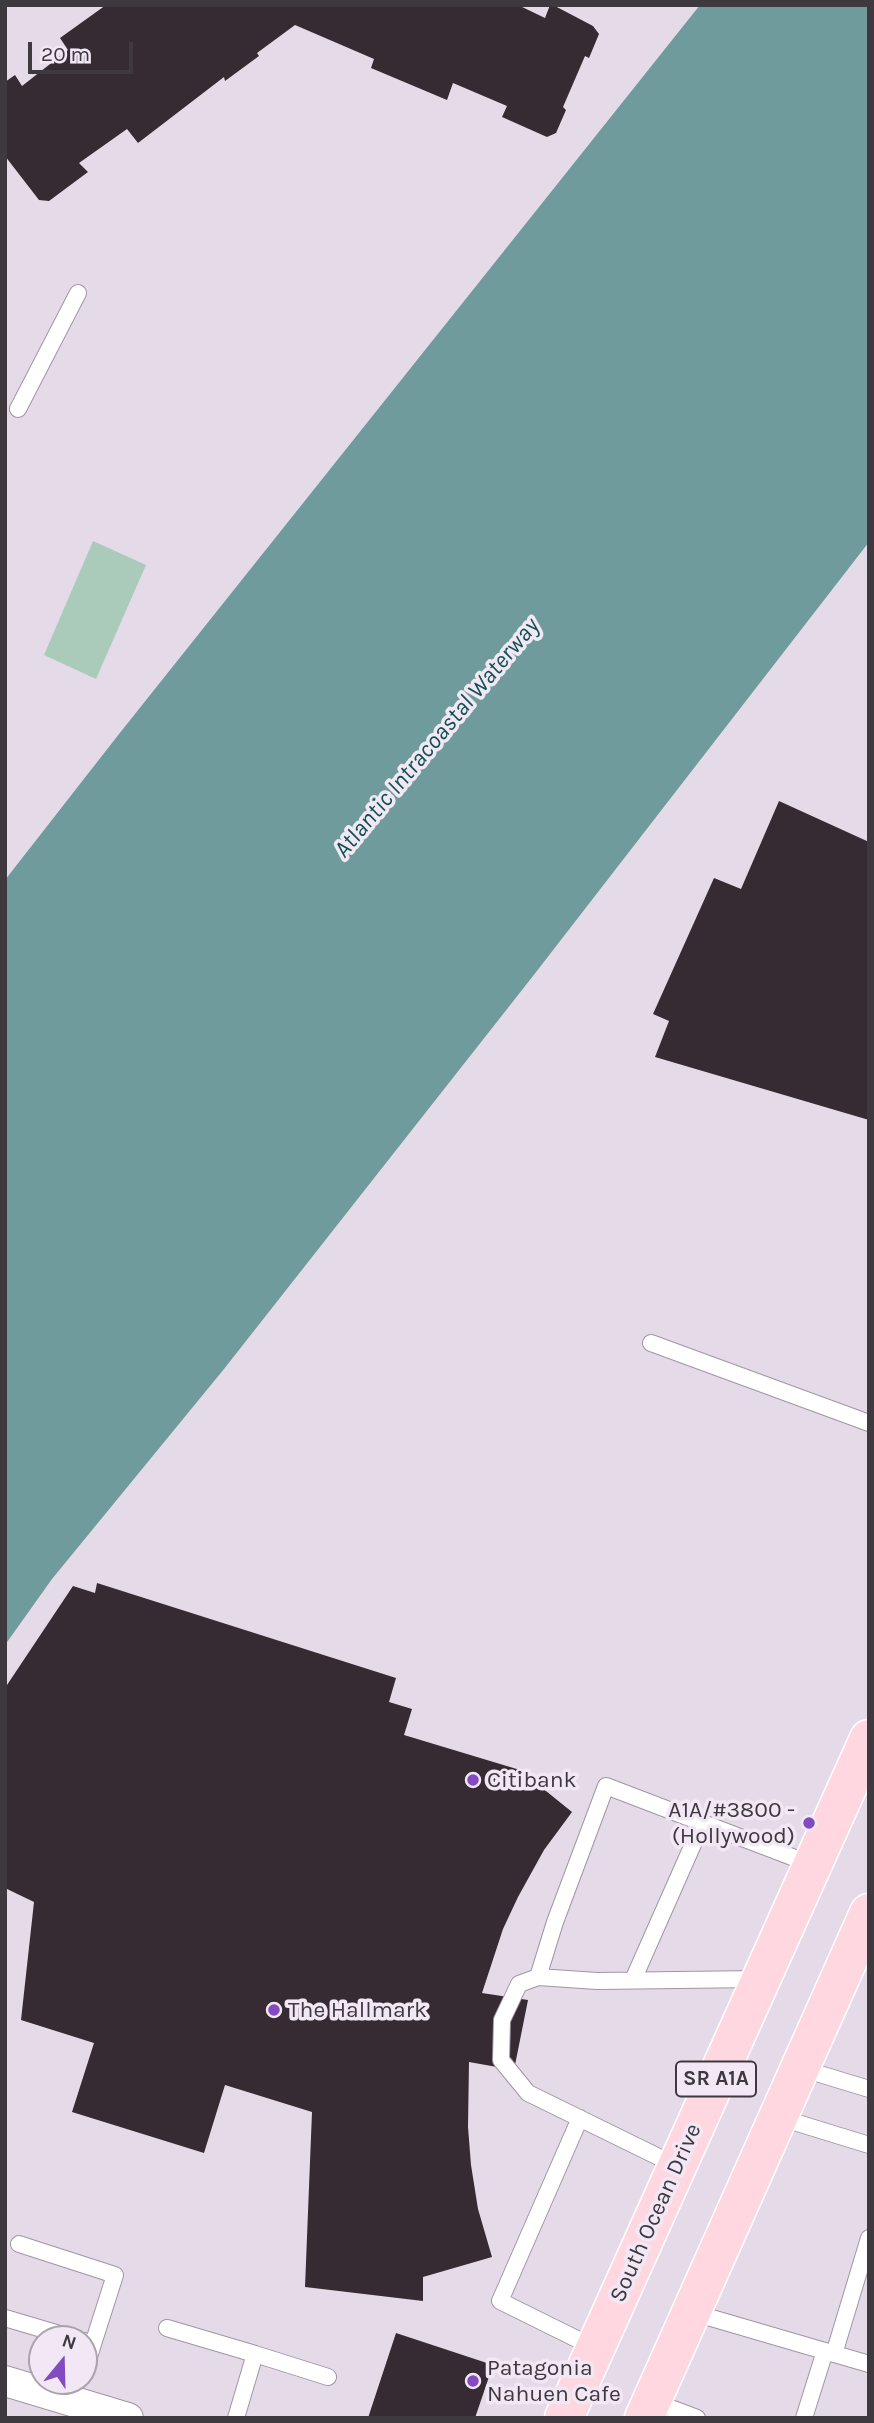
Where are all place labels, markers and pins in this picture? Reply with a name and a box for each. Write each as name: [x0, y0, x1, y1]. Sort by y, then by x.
place label: Citibank: [487, 1766, 577, 1794]
marker: Citibank: [465, 1772, 481, 1788]
place label: A1A/#3800 - (Hollywood): [668, 1796, 795, 1850]
marker: A1A/#3800 - (Hollywood): [801, 1815, 817, 1831]
place label: The Hallmark: [288, 1996, 427, 2024]
marker: The Hallmark: [266, 2002, 282, 2018]
place label: Patagonia Nahuen Cafe: [487, 2354, 621, 2408]
marker: Patagonia Nahuen Cafe: [465, 2373, 481, 2389]

